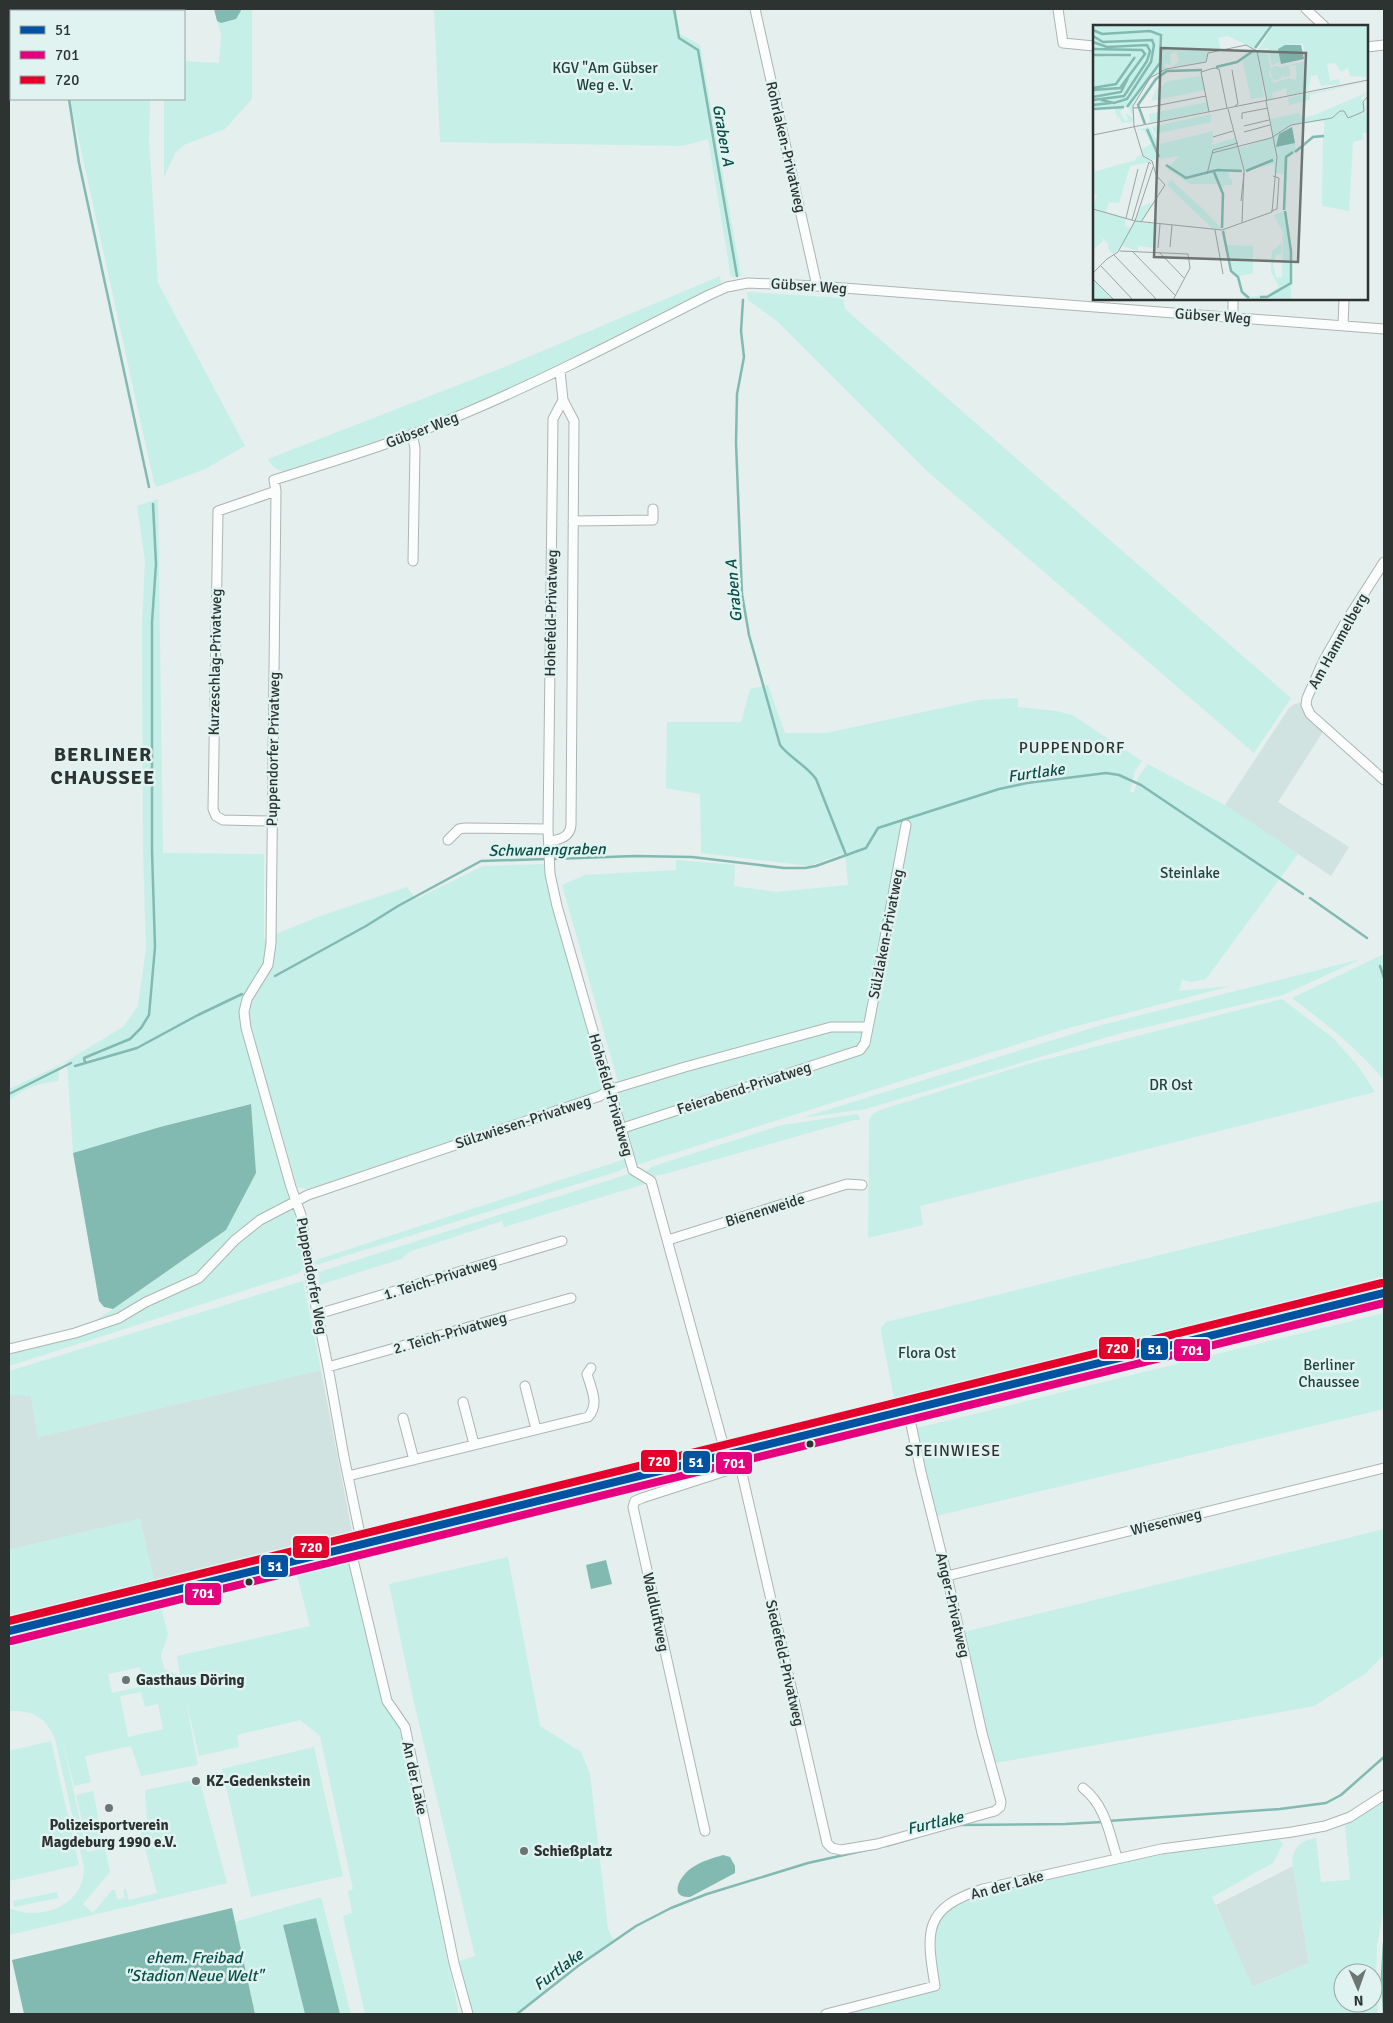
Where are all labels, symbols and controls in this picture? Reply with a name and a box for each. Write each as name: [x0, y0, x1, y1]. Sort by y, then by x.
legend: [10, 10, 185, 100]
text: 51: [55, 21, 71, 39]
inset map: [1093, 25, 1368, 300]
text: 701: [55, 46, 79, 64]
park label: KGV "Am Gübser Weg e. V.: [552, 59, 658, 94]
text: 720: [55, 71, 79, 89]
street label: Rohrlaken-Privatweg: [762, 80, 810, 214]
water label: Graben A: [708, 103, 738, 168]
street label: Gübser Weg: [770, 274, 848, 298]
street label: Gübser Weg: [1174, 304, 1252, 328]
street label: Gübser Weg: [383, 408, 461, 452]
street label: Hohefeld-Privatweg: [541, 549, 561, 677]
water label: Graben A: [721, 559, 747, 623]
street label: Kurzeschlag-Privatweg: [205, 588, 225, 736]
street label: Am Hammelberg: [1304, 590, 1372, 692]
street label: Puppendorfer Privatweg: [263, 671, 283, 826]
district label: PUPPENDORF: [1019, 738, 1125, 758]
district label: BERLINER CHAUSSEE: [50, 742, 156, 790]
water label: Furtlake: [1007, 759, 1067, 787]
water label: Schwanengraben: [488, 839, 607, 861]
park label: Steinlake: [1160, 864, 1220, 882]
street label: Sülzlaken-Privatweg: [865, 868, 907, 1000]
street label: Hohefeld-Privatweg: [585, 1031, 637, 1159]
street label: Feierabend-Privatweg: [675, 1058, 813, 1118]
park label: DR Ost: [1149, 1076, 1193, 1094]
street label: Sülzwiesen-Privatweg: [453, 1092, 593, 1152]
street label: Bienenweide: [723, 1189, 807, 1231]
street label: Puppendorfer Weg: [293, 1216, 331, 1336]
street label: 1. Teich-Privatweg: [381, 1252, 499, 1304]
street label: 2. Teich-Privatweg: [391, 1308, 509, 1358]
line badge: 720: [1098, 1336, 1136, 1360]
line badge: 51: [1140, 1337, 1169, 1361]
line badge: 701: [1173, 1338, 1211, 1362]
text: 720: [1106, 1340, 1129, 1357]
text: 51: [1147, 1341, 1163, 1358]
text: 701: [1181, 1342, 1204, 1359]
park label: Flora Ost: [898, 1344, 956, 1362]
park label: Berliner Chaussee: [1298, 1356, 1360, 1391]
unlabelled marker: [805, 1439, 815, 1449]
district label: STEINWIESE: [905, 1441, 1001, 1461]
line badge: 720: [640, 1449, 678, 1473]
line badge: 51: [682, 1450, 711, 1474]
line badge: 701: [715, 1451, 753, 1475]
text: 720: [648, 1453, 671, 1470]
text: 51: [688, 1454, 704, 1471]
text: 701: [723, 1455, 746, 1472]
street label: Wiesenweg: [1129, 1504, 1203, 1539]
line badge: 720: [292, 1535, 330, 1559]
text: 720: [300, 1539, 323, 1556]
street label: Anger-Privatweg: [932, 1551, 974, 1659]
line badge: 51: [260, 1554, 289, 1578]
text: 51: [267, 1558, 283, 1575]
street label: Waldluftweg: [639, 1571, 673, 1653]
unlabelled marker: [244, 1577, 254, 1587]
line badge: 701: [184, 1582, 222, 1606]
text: 701: [192, 1585, 215, 1602]
street label: Siedefeld-Privatweg: [762, 1598, 808, 1728]
place label: Gasthaus Döring: [136, 1671, 245, 1689]
marker: Gasthaus Döring: [120, 1674, 132, 1686]
street label: An der Lake: [398, 1739, 432, 1817]
place label: KZ-Gedenkstein: [206, 1772, 310, 1790]
marker: KZ-Gedenkstein: [190, 1775, 202, 1787]
marker: Polizeisportverein Magdeburg 1990 e.V.: [103, 1802, 115, 1814]
water label: Furtlake: [905, 1807, 966, 1839]
place label: Polizeisportverein Magdeburg 1990 e.V.: [41, 1816, 177, 1851]
place label: Schießplatz: [534, 1842, 613, 1860]
marker: Schießplatz: [518, 1845, 530, 1857]
street label: An der Lake: [968, 1867, 1046, 1903]
water label: Furtlake: [530, 1944, 588, 1995]
water label: ehem. Freibad "Stadion Neue Welt": [125, 1948, 266, 1986]
north arrow: [1333, 1963, 1383, 2013]
text: N: [1353, 1992, 1364, 2009]

